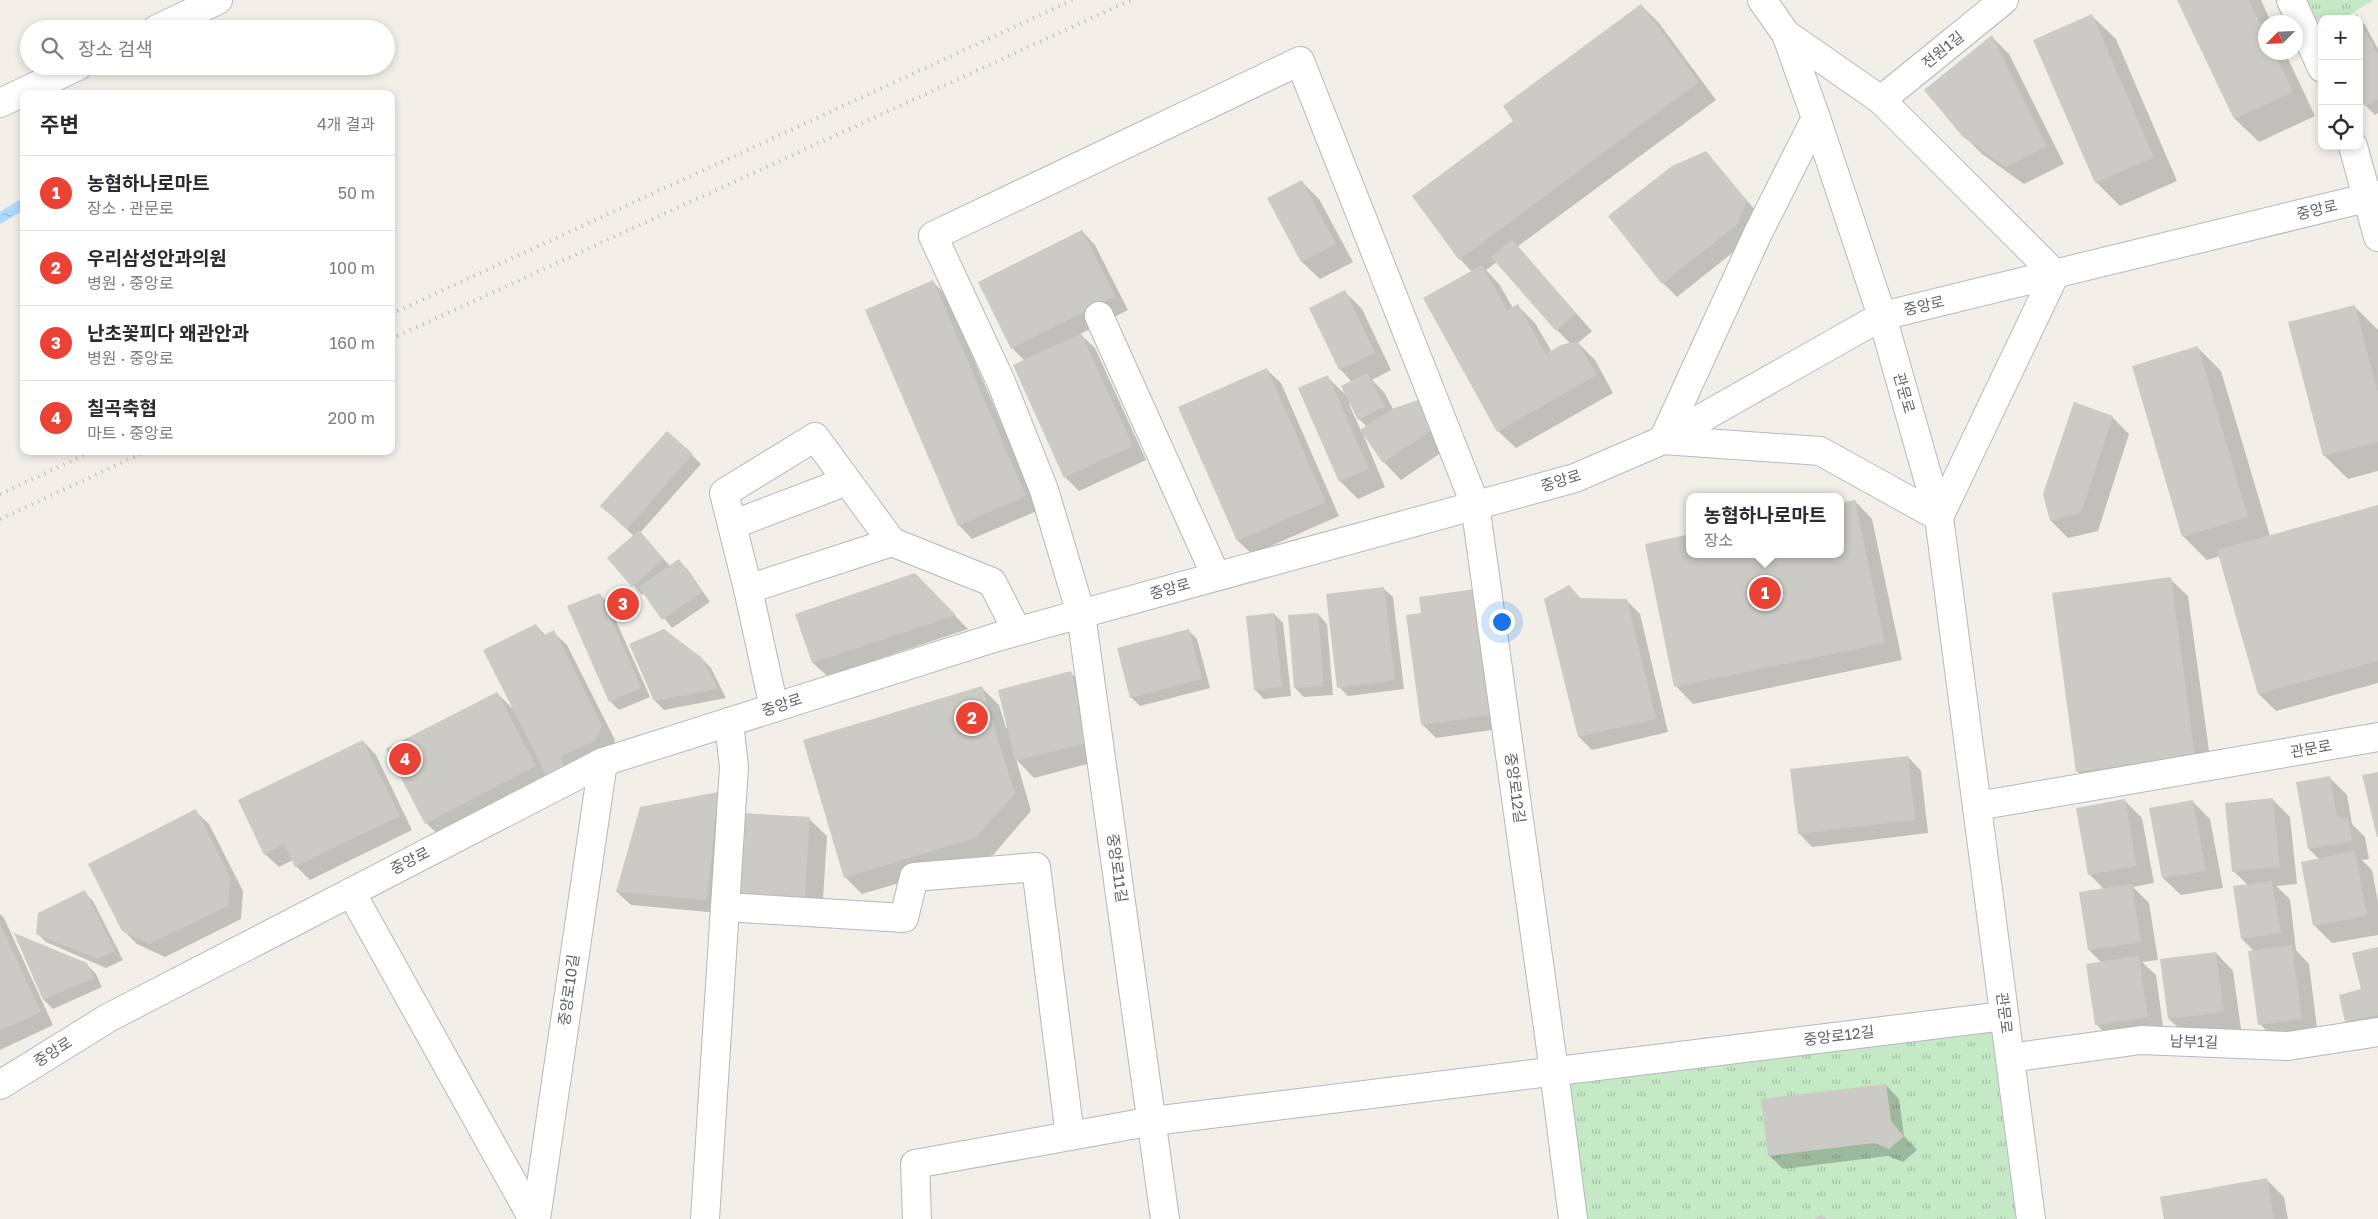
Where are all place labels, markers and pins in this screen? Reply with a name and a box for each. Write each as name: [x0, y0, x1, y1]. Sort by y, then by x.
pin: 1: [1749, 574, 1781, 612]
pin: 3: [607, 585, 639, 623]
pin: 2: [956, 699, 988, 737]
pin: 4: [389, 740, 421, 778]

